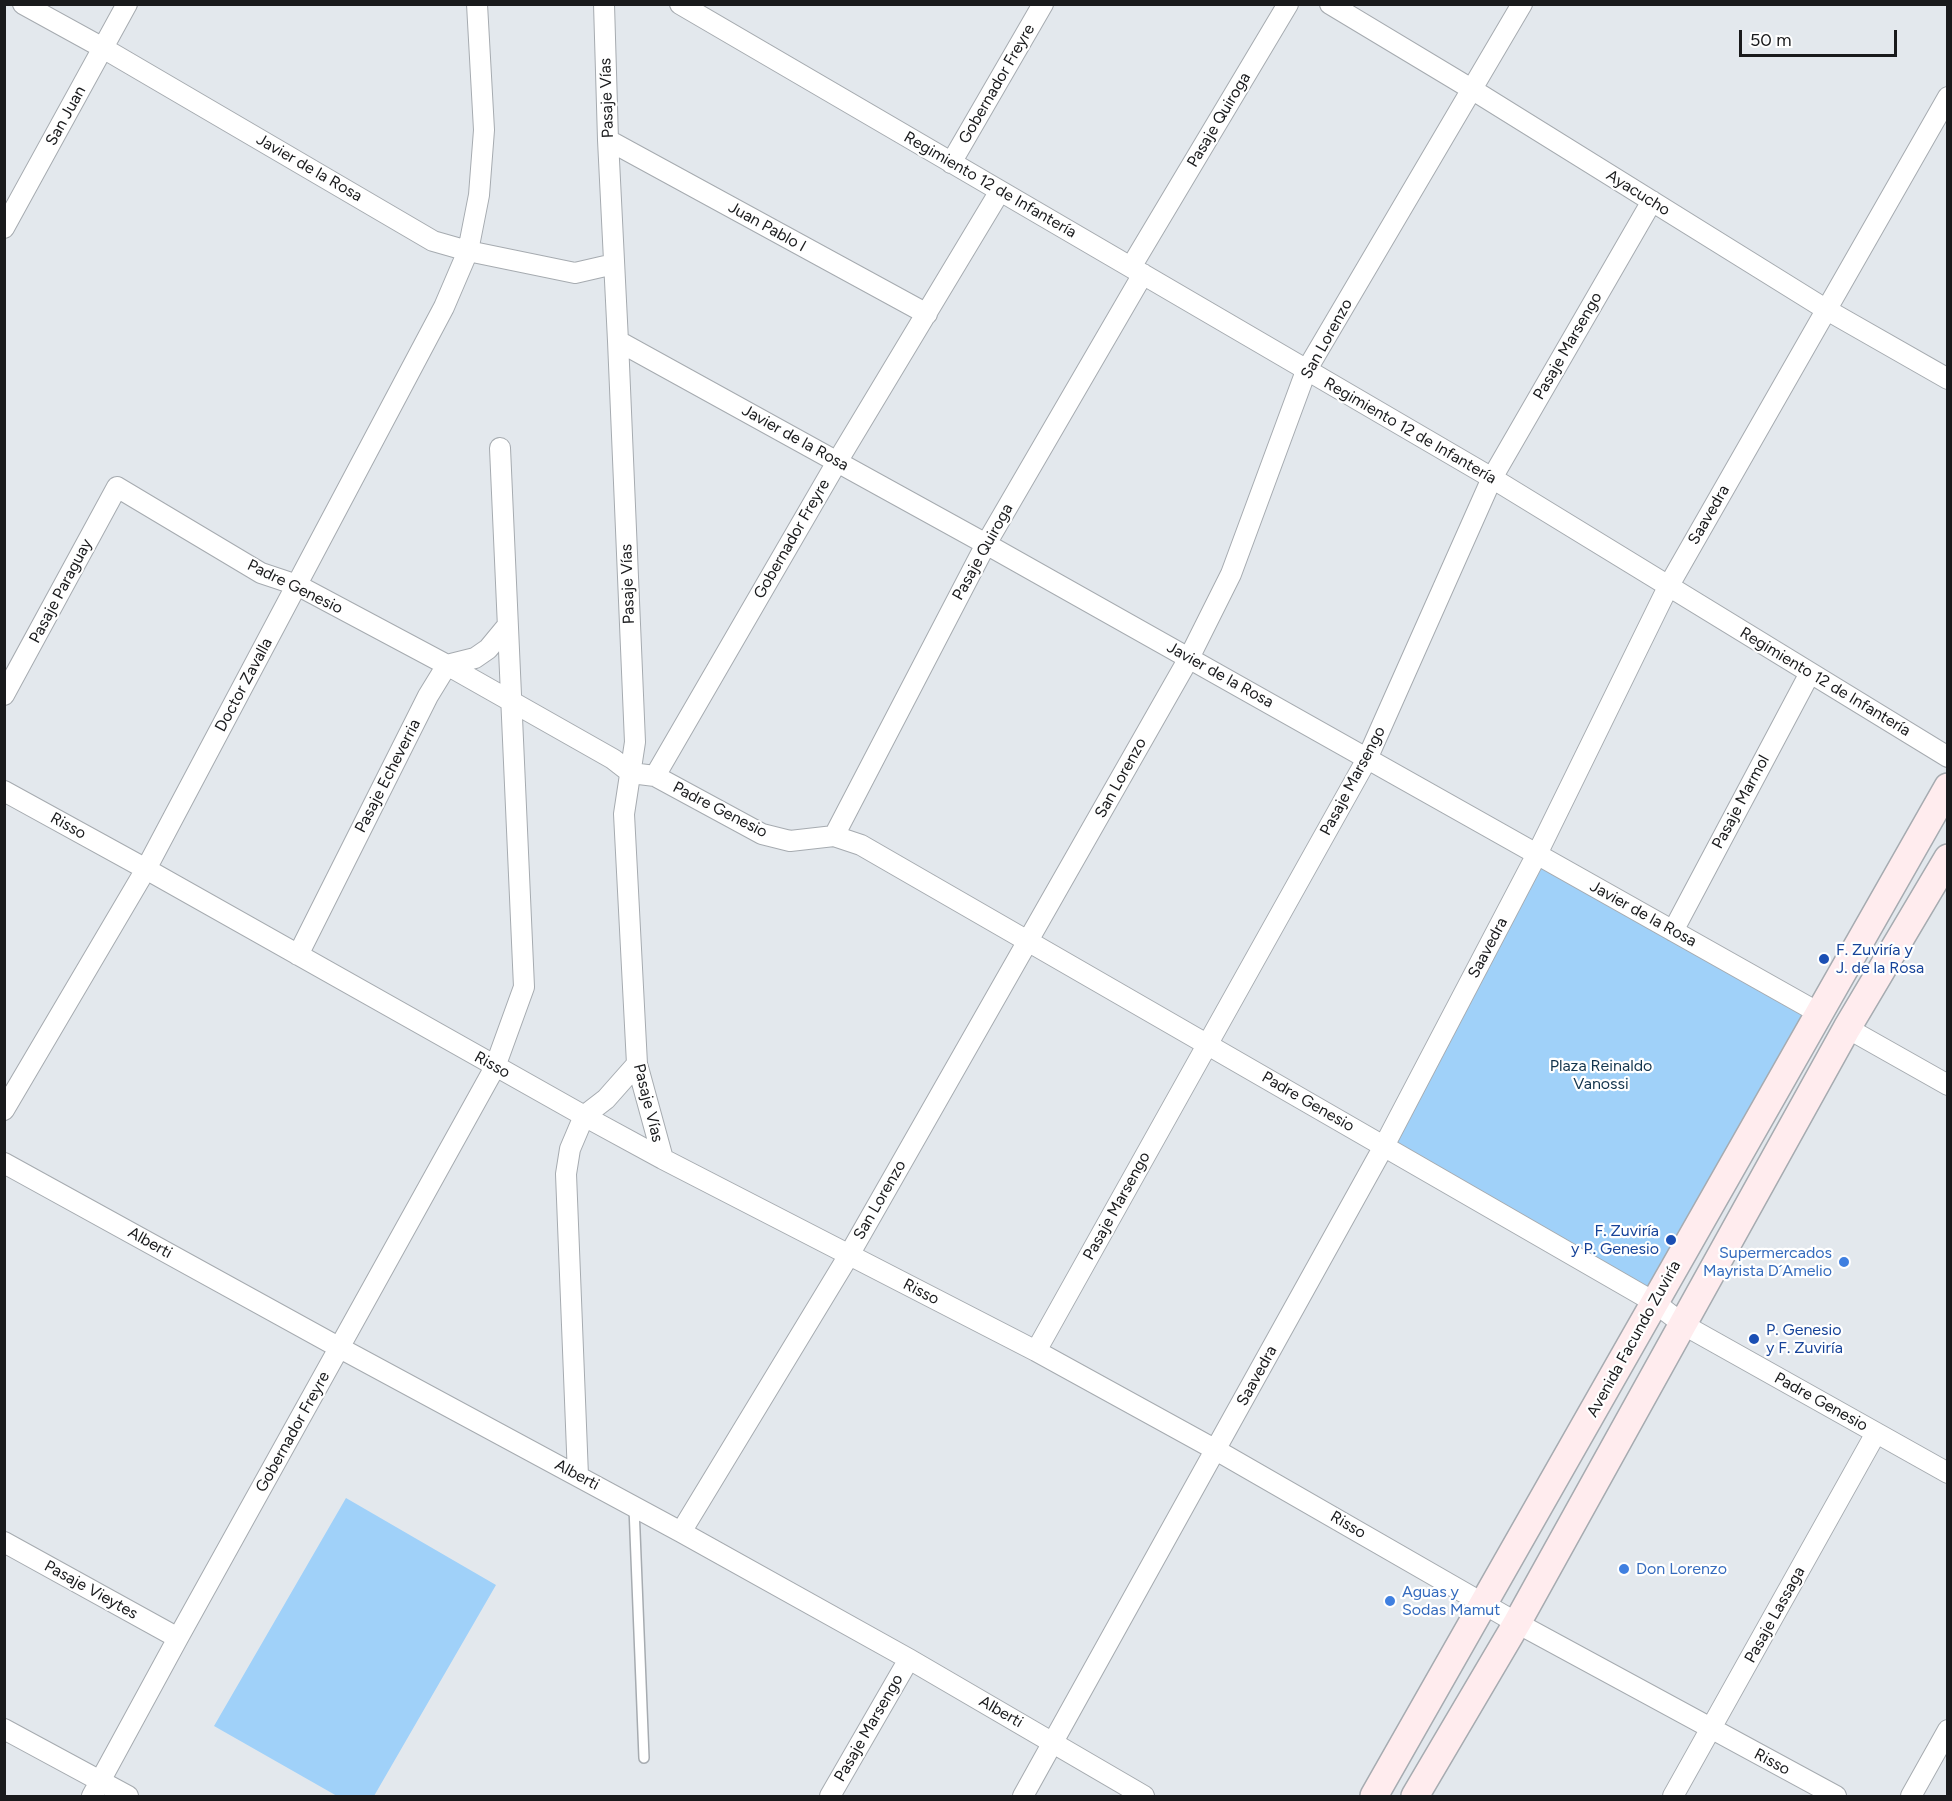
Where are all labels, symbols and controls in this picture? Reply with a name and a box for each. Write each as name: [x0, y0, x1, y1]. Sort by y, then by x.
scale bar: [1742, 18, 1900, 56]
street label: Gobernador Freyre: [955, 21, 1039, 147]
text: 50 m: [1750, 29, 1792, 51]
street label: Pasaje Vías: [596, 58, 618, 138]
street label: Pasaje Quiroga: [1183, 69, 1255, 171]
street label: San Juan: [42, 83, 90, 149]
street label: Regimiento 12 de Infantería: [900, 128, 1080, 242]
street label: Javier de la Rosa: [253, 130, 365, 206]
street label: Ayacucho: [1603, 166, 1673, 220]
street label: Juan Pablo I: [725, 198, 809, 256]
street label: Pasaje Marsengo: [1529, 289, 1607, 403]
street label: San Lorenzo: [1297, 296, 1357, 382]
street label: Regimiento 12 de Infantería: [1320, 374, 1500, 488]
street label: Javier de la Rosa: [738, 401, 852, 475]
street label: Gobernador Freyre: [750, 476, 834, 602]
street label: Saavedra: [1684, 482, 1734, 548]
street label: Pasaje Quiroga: [949, 500, 1017, 604]
street label: Pasaje Paraguay: [25, 536, 97, 646]
street label: Pasaje Vías: [617, 544, 639, 624]
street label: Padre Genesio: [244, 556, 346, 618]
street label: Regimiento 12 de Infantería: [1736, 623, 1914, 741]
street label: Doctor Zavalla: [211, 635, 277, 735]
street label: Javier de la Rosa: [1163, 638, 1277, 712]
street label: Pasaje Echeverria: [351, 716, 425, 836]
street label: Pasaje Marsengo: [1316, 723, 1390, 839]
street label: San Lorenzo: [1091, 735, 1151, 821]
street label: Pasaje Marmol: [1708, 752, 1774, 852]
street label: Padre Genesio: [669, 778, 771, 842]
street label: Risso: [47, 808, 89, 844]
street label: Javier de la Rosa: [1586, 877, 1700, 951]
street label: Saavedra: [1464, 914, 1512, 982]
place label: F. Zuviría y J. de la Rosa: [1836, 940, 1924, 978]
marker: F. Zuviría y J. de la Rosa: [1817, 952, 1831, 966]
street label: Risso: [471, 1047, 513, 1083]
park label: Plaza Reinaldo Vanossi: [1550, 1056, 1652, 1094]
street label: Pasaje Vías: [629, 1062, 667, 1144]
street label: Padre Genesio: [1258, 1068, 1358, 1136]
street label: Pasaje Marsengo: [1079, 1149, 1155, 1263]
street label: San Lorenzo: [850, 1157, 910, 1243]
place label: F. Zuviría y P. Genesio: [1571, 1221, 1659, 1259]
street label: Alberti: [125, 1223, 175, 1263]
marker: F. Zuviría y P. Genesio: [1664, 1233, 1678, 1247]
place label: Supermercados Mayrista D´Amelio: [1703, 1243, 1832, 1281]
marker: Supermercados Mayrista D´Amelio: [1837, 1255, 1851, 1269]
street label: Avenida Facundo Zuviría: [1583, 1257, 1685, 1421]
street label: Risso: [900, 1275, 942, 1309]
place label: P. Genesio y F. Zuviría: [1766, 1320, 1843, 1358]
marker: P. Genesio y F. Zuviría: [1747, 1332, 1761, 1346]
street label: Saavedra: [1233, 1343, 1281, 1409]
street label: Gobernador Freyre: [252, 1368, 334, 1496]
street label: Padre Genesio: [1771, 1368, 1871, 1436]
street label: Alberti: [551, 1455, 603, 1495]
street label: Risso: [1327, 1507, 1369, 1543]
street label: Pasaje Vieytes: [41, 1556, 141, 1624]
place label: Don Lorenzo: [1636, 1559, 1727, 1579]
marker: Don Lorenzo: [1617, 1562, 1631, 1576]
street label: Pasaje Lassaga: [1741, 1564, 1809, 1666]
place label: Aguas y Sodas Mamut: [1402, 1582, 1500, 1620]
marker: Aguas y Sodas Mamut: [1383, 1594, 1397, 1608]
street label: Pasaje Marsengo: [830, 1671, 908, 1785]
street label: Alberti: [976, 1692, 1026, 1732]
street label: Risso: [1751, 1745, 1793, 1779]

